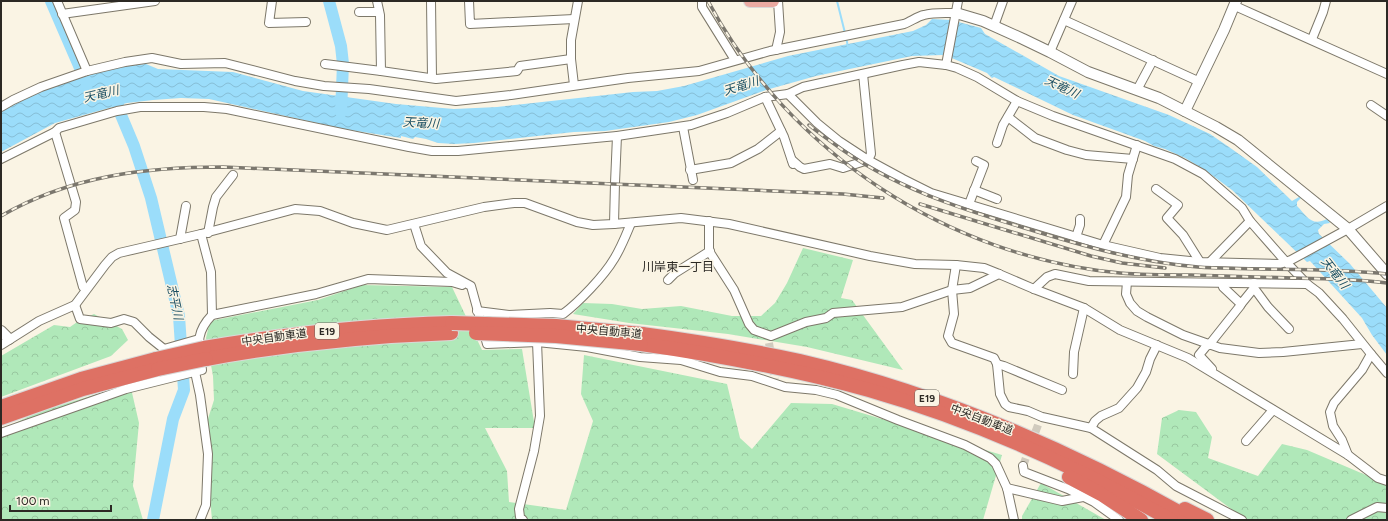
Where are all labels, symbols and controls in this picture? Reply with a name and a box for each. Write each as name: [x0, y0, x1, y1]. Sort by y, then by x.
water label: 天竜川: [722, 73, 762, 98]
water label: 天竜川: [1043, 73, 1083, 102]
water label: 天竜川: [82, 83, 122, 105]
water label: 天竜川: [403, 115, 441, 131]
water label: 天竜川: [1318, 255, 1353, 293]
district label: 川岸東一丁目: [642, 260, 714, 274]
water label: 志平川: [164, 283, 186, 323]
street label: 中央自動車道: [576, 322, 642, 341]
road number: E19: [315, 323, 339, 339]
street label: 中央自動車道: [240, 326, 308, 349]
road number: E19: [915, 390, 939, 406]
street label: 中央自動車道: [949, 402, 1015, 437]
scale bar: [10, 487, 111, 513]
text: 100 m: [16, 494, 50, 508]

